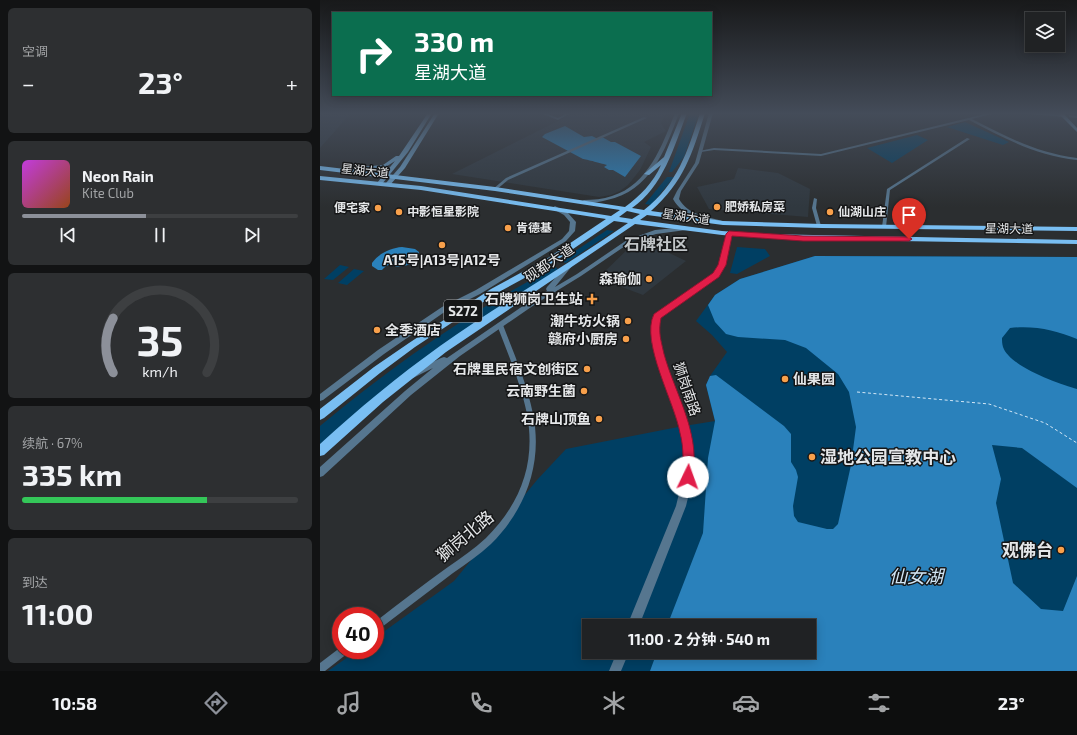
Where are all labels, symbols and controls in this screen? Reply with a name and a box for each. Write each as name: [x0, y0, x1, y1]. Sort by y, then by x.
map controls: [1025, 12, 1065, 52]
button: layers: [1025, 12, 1065, 52]
text: 330 m: [414, 24, 494, 58]
icon: right: [348, 28, 400, 80]
text: 空调: [22, 43, 48, 59]
text: 星湖大道: [414, 61, 486, 83]
text: 23°: [138, 64, 183, 100]
text: −: [22, 70, 35, 96]
text: +: [286, 70, 298, 96]
street label: 星湖大道: [340, 161, 390, 179]
text: Neon Rain: [82, 167, 154, 185]
text: Kite Club: [82, 185, 134, 201]
pin: [892, 198, 926, 239]
place label: 肥娇私房菜: [725, 199, 785, 213]
place label: 便宅家: [334, 200, 370, 214]
marker: 肥娇私房菜: [712, 202, 722, 212]
marker: 便宅家: [373, 203, 383, 213]
place label: 中影恒星影院: [407, 204, 479, 218]
place label: 仙湖山庄: [838, 204, 886, 218]
icon: arrive: [898, 204, 920, 226]
street label: 星湖大道: [661, 206, 711, 226]
marker: 中影恒星影院: [394, 207, 404, 217]
marker: 仙湖山庄: [825, 207, 835, 217]
place label: 肯德基: [516, 220, 552, 234]
street label: 星湖大道: [985, 221, 1033, 235]
marker: 肯德基: [503, 223, 513, 233]
icon: previous: [57, 224, 79, 246]
icon: pause: [149, 224, 171, 246]
icon: next: [241, 224, 263, 246]
district label: 石牌社区: [624, 234, 688, 253]
marker: A15号|A13号|A12号: [437, 240, 447, 250]
street label: 砚都大道: [521, 240, 577, 285]
place label: A15号|A13号|A12号: [383, 251, 501, 268]
place label: 森瑜伽: [599, 270, 641, 287]
marker: 森瑜伽: [644, 274, 654, 284]
place label: 石牌狮岗卫生站: [485, 290, 583, 307]
marker: 石牌狮岗卫生站: [586, 293, 598, 305]
road number: S272: [444, 300, 482, 322]
place label: 潮牛坊火锅: [550, 312, 620, 329]
text: 35: [137, 314, 183, 364]
marker: 潮牛坊火锅: [623, 316, 633, 326]
place label: 全季酒店: [385, 321, 441, 338]
marker: 全季酒店: [372, 325, 382, 335]
place label: 赣府小厨房: [548, 330, 618, 347]
marker: 赣府小厨房: [621, 334, 631, 344]
place label: 石牌里民宿文创街区: [453, 360, 579, 377]
street label: 狮岗南路: [670, 360, 705, 418]
text: km/h: [142, 363, 178, 380]
marker: 石牌里民宿文创街区: [582, 364, 592, 374]
place label: 仙果园: [793, 370, 835, 387]
marker: 仙果园: [780, 374, 790, 384]
place label: 云南野生菌: [506, 382, 576, 399]
marker: 云南野生菌: [579, 386, 589, 396]
place label: 石牌山顶鱼: [521, 410, 591, 427]
marker: 石牌山顶鱼: [594, 414, 604, 424]
text: 续航 · 67%: [22, 435, 83, 451]
place label: 湿地公园宣教中心: [820, 446, 956, 466]
marker: 湿地公园宣教中心: [807, 452, 817, 462]
text: 335 km: [22, 456, 122, 492]
position arrow: [667, 456, 709, 498]
street label: 獅岗北路: [432, 506, 497, 565]
place label: 观佛台: [1002, 539, 1053, 559]
marker: 观佛台: [1056, 545, 1066, 555]
water label: 仙女湖: [889, 565, 946, 587]
text: 到达: [22, 574, 48, 590]
text: 11:00: [22, 595, 94, 631]
speed limit sign: 40: [332, 607, 384, 659]
text: 11:00 · 2 分钟 · 540 m: [628, 630, 770, 648]
icon: directions: [202, 689, 230, 717]
icon: music: [335, 689, 363, 717]
icon: phone: [467, 689, 495, 717]
icon: climate: [600, 689, 628, 717]
icon: car: [732, 689, 760, 717]
icon: filters: [865, 689, 893, 717]
text: 10:58: [52, 692, 97, 714]
text: 23°: [998, 692, 1025, 714]

